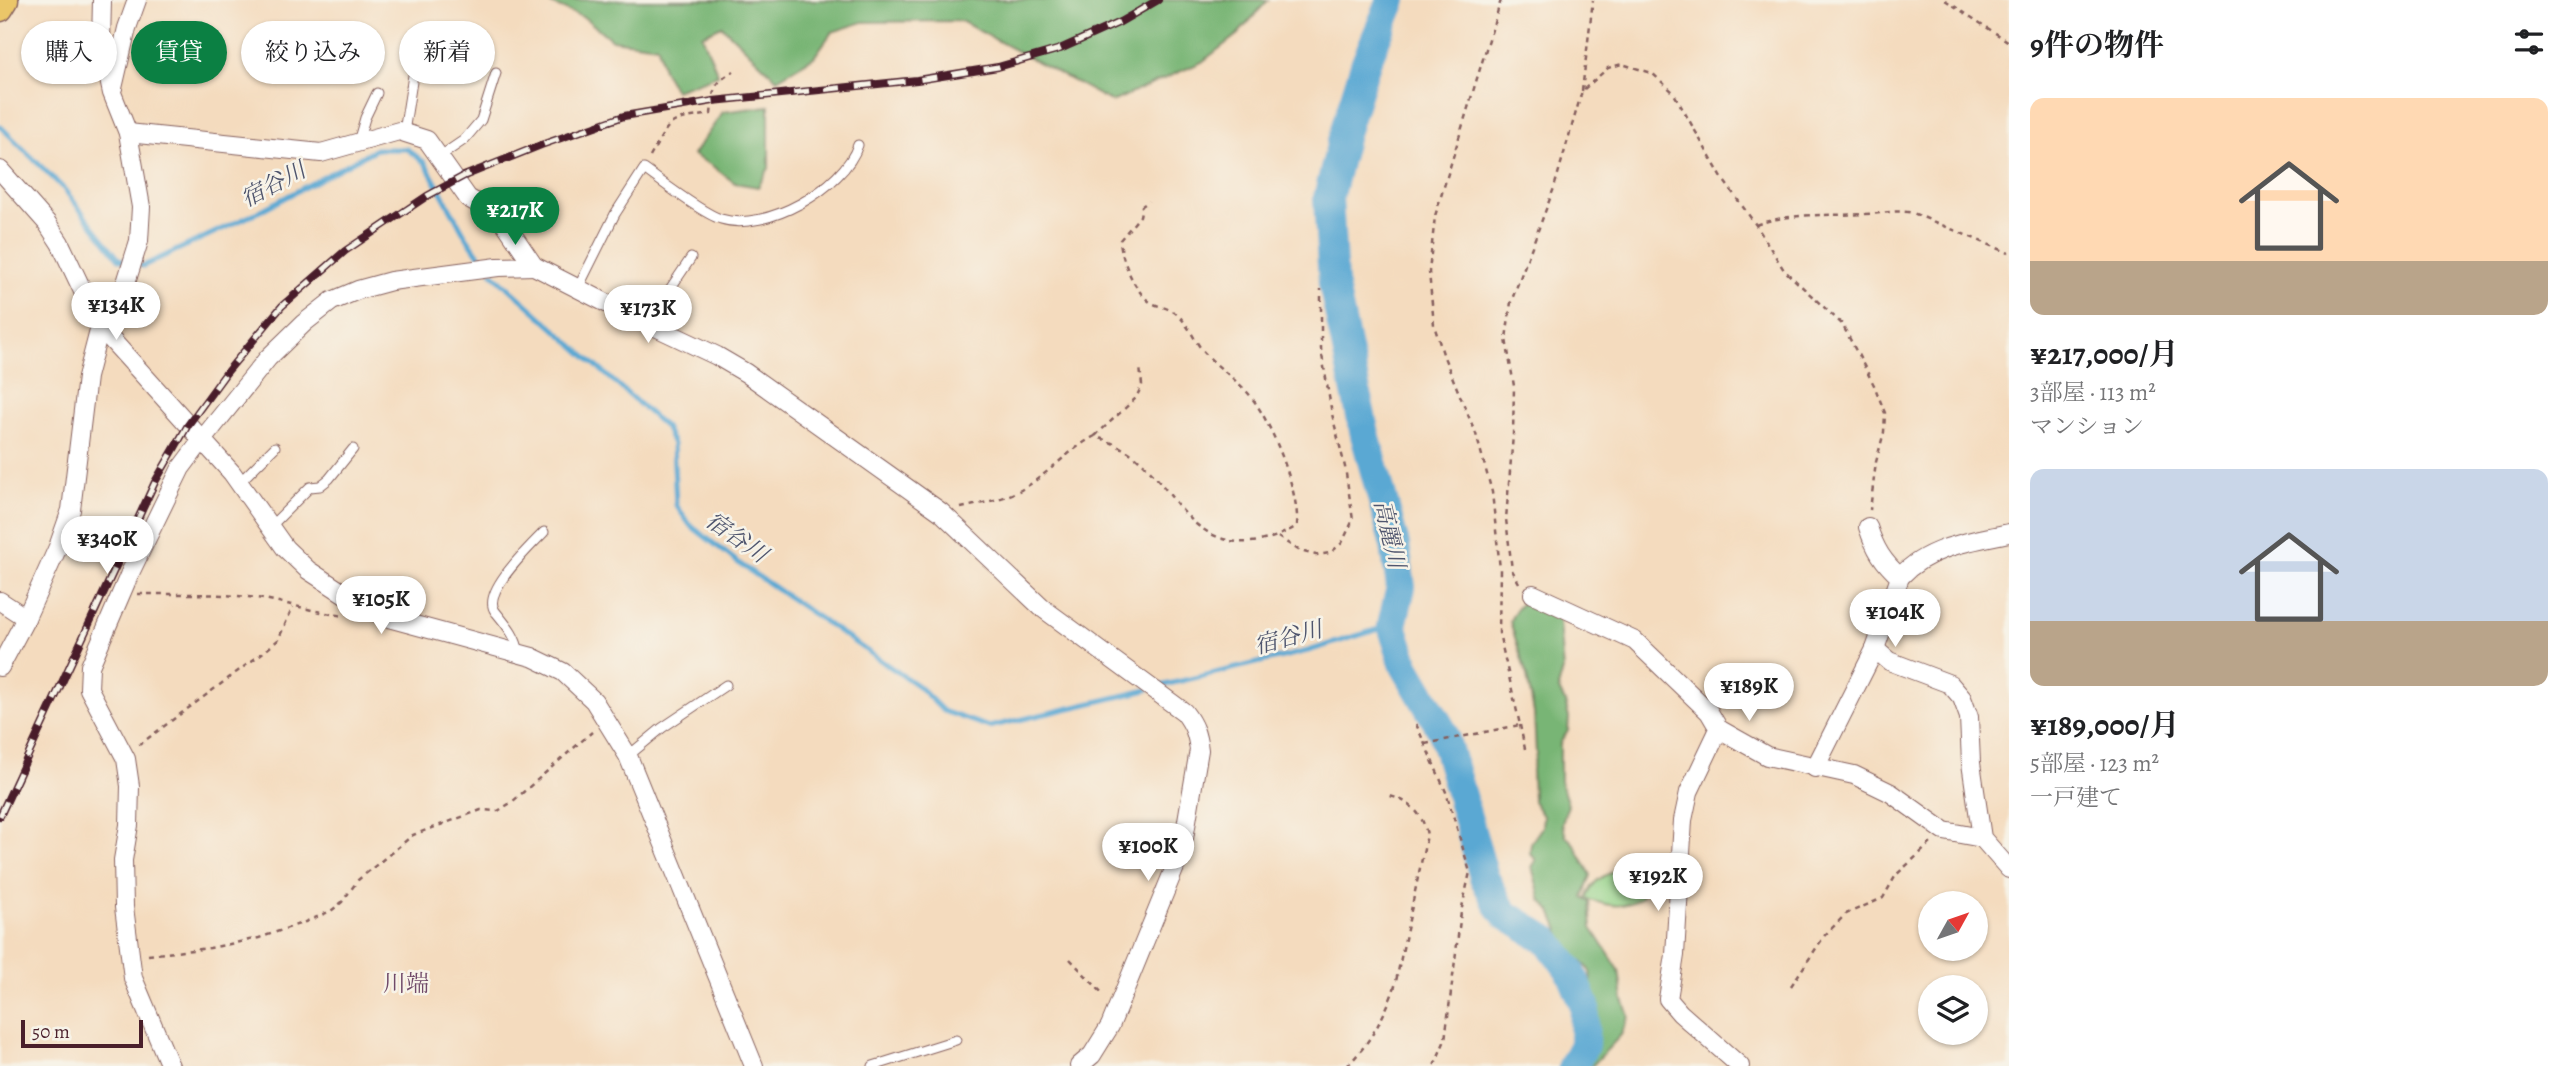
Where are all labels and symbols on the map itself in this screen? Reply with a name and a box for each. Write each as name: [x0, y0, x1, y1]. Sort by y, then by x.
water label: 宿谷川: [235, 153, 314, 214]
pin: ¥217K: [466, 188, 564, 247]
pin: ¥134K: [67, 282, 165, 342]
pin: ¥173K: [599, 286, 697, 345]
water label: 高麗川: [1367, 497, 1413, 574]
water label: 宿谷川: [700, 505, 776, 572]
pin: ¥340K: [58, 516, 156, 576]
pin: ¥105K: [332, 576, 430, 636]
pin: ¥104K: [1846, 590, 1944, 649]
water label: 宿谷川: [1251, 613, 1328, 661]
pin: ¥189K: [1700, 664, 1798, 723]
pin: ¥100K: [1099, 824, 1197, 883]
pin: ¥192K: [1609, 853, 1707, 913]
north arrow: [1918, 891, 1988, 961]
district label: 川端: [383, 968, 429, 999]
scale bar: [21, 1017, 144, 1049]

